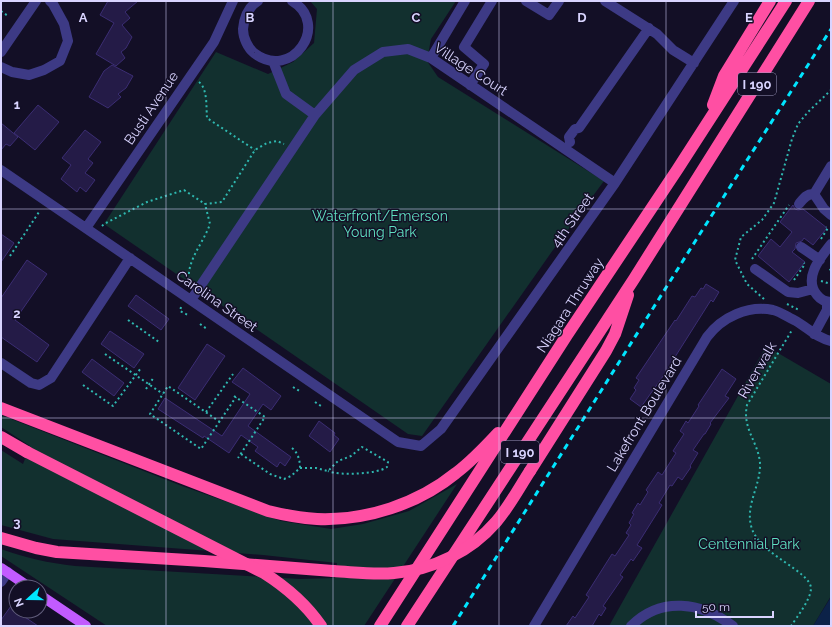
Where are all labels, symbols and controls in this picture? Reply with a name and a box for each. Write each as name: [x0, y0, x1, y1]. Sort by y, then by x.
text: A: [79, 10, 88, 25]
text: B: [246, 10, 255, 25]
text: C: [412, 10, 421, 25]
text: D: [577, 10, 587, 25]
text: E: [745, 10, 753, 25]
street label: Village Court: [431, 39, 511, 99]
street label: Busti Avenue: [121, 69, 181, 147]
road number: I 190: [738, 73, 776, 95]
text: 1: [14, 97, 21, 112]
street label: 4th Street: [547, 189, 597, 250]
park label: Waterfront/Emerson Young Park: [312, 208, 448, 240]
street label: Niagara Thruway: [533, 254, 607, 355]
street label: Carolina Street: [173, 267, 261, 335]
text: 2: [13, 306, 21, 321]
street label: Riverwalk: [734, 338, 780, 401]
street label: Lakefront Boulevard: [603, 354, 685, 474]
road number: I 190: [501, 441, 539, 463]
text: 3: [13, 515, 21, 530]
park label: Centennial Park: [698, 536, 800, 552]
north arrow: [8, 579, 48, 619]
scale bar: [696, 593, 773, 619]
text: N: [12, 596, 27, 609]
text: 50 m: [702, 600, 730, 614]

